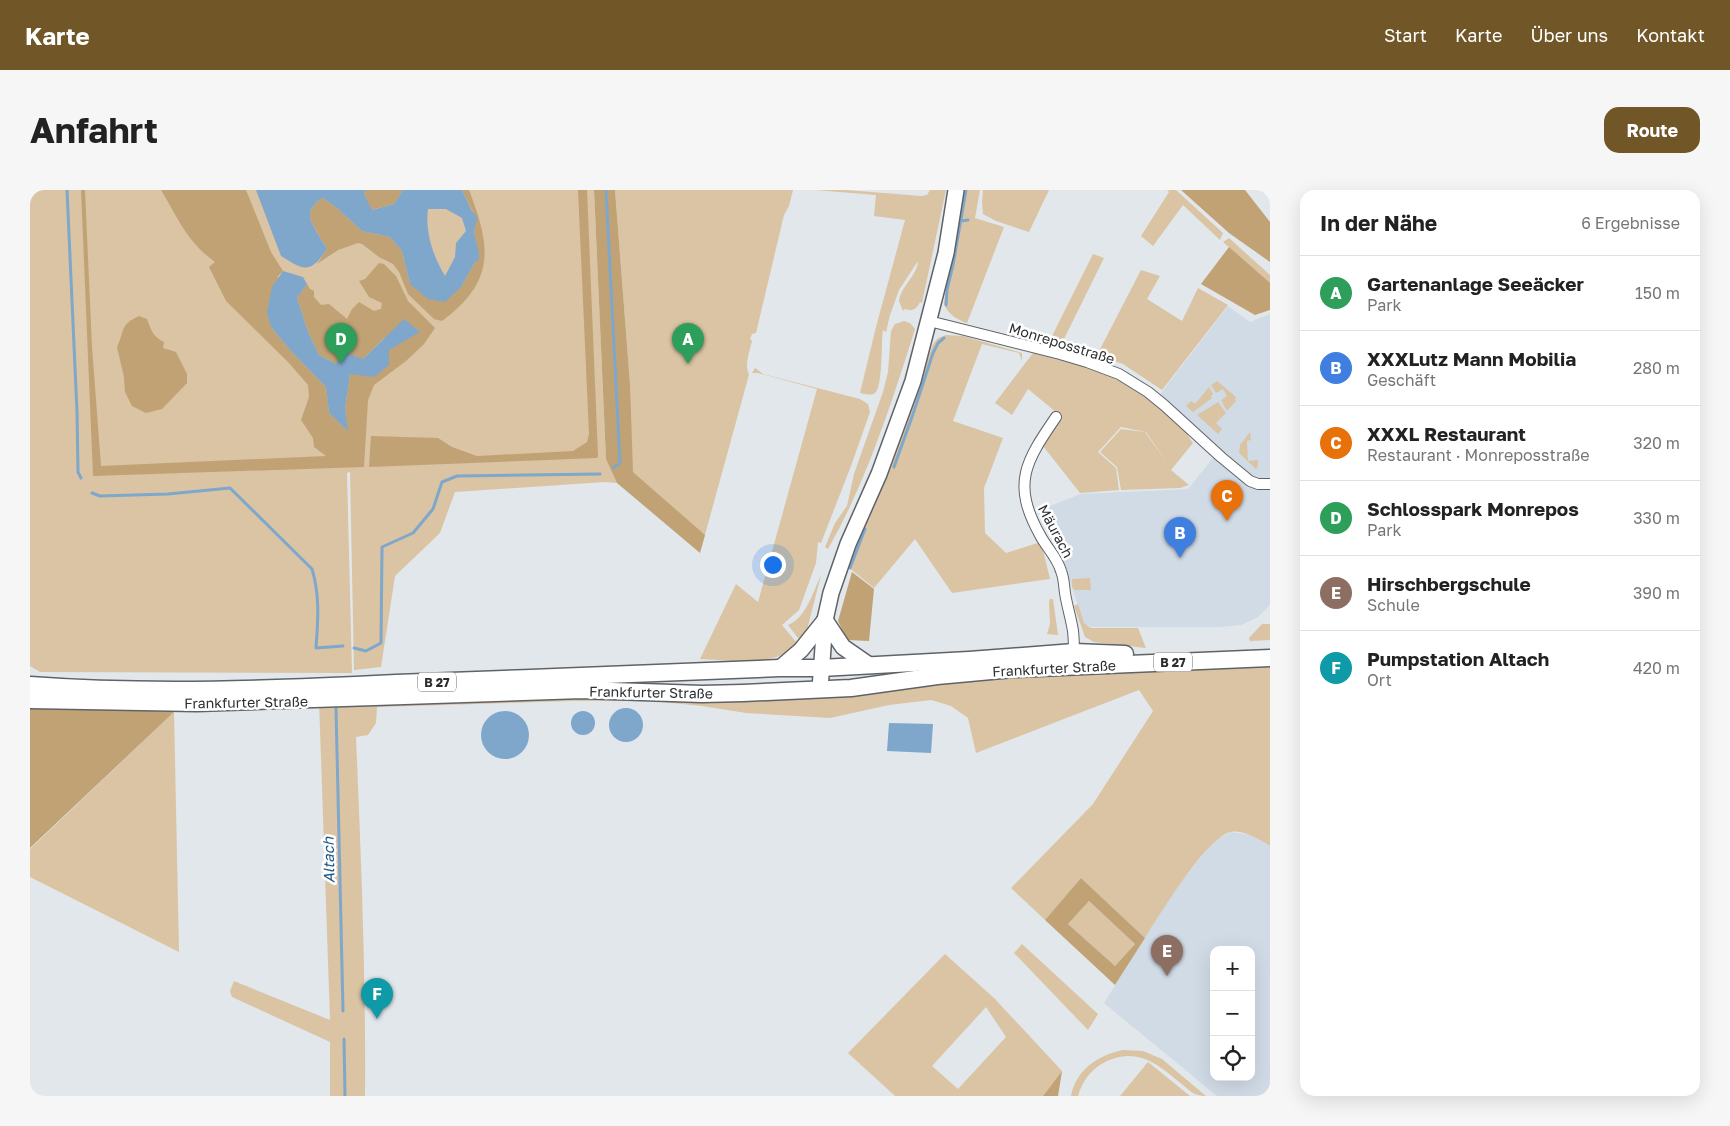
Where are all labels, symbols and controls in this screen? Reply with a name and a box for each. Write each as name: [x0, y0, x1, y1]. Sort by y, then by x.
text: Karte: [25, 21, 90, 50]
text: Start: [1384, 24, 1427, 46]
text: Karte: [1455, 24, 1502, 46]
text: Über uns: [1530, 24, 1608, 46]
text: Kontakt: [1636, 24, 1705, 46]
button: Route: [1604, 107, 1700, 153]
text: Anfahrt: [30, 109, 158, 151]
text: In der Nähe: [1320, 210, 1437, 236]
text: 6 Ergebnisse: [1581, 213, 1680, 233]
text: Gartenanlage Seeäcker: [1367, 272, 1584, 295]
text: A: [1330, 283, 1342, 303]
text: 150 m: [1635, 283, 1680, 303]
text: Park: [1367, 295, 1402, 315]
street label: Monreposstraße: [1007, 319, 1117, 367]
pin: D: [325, 323, 357, 364]
pin: A: [672, 323, 704, 364]
text: XXXLutz Mann Mobilia: [1367, 347, 1576, 370]
text: B: [1330, 358, 1342, 378]
text: 280 m: [1633, 358, 1680, 378]
text: Geschäft: [1367, 370, 1436, 390]
text: XXXL Restaurant: [1367, 422, 1526, 445]
text: C: [1330, 433, 1342, 453]
text: 320 m: [1633, 433, 1680, 453]
text: Restaurant · Monreposstraße: [1367, 445, 1590, 465]
pin: C: [1211, 480, 1243, 521]
text: Schlosspark Monrepos: [1367, 497, 1579, 520]
street label: Mäurach: [1035, 501, 1077, 561]
text: D: [1330, 508, 1342, 528]
text: 330 m: [1633, 508, 1680, 528]
pin: B: [1164, 517, 1196, 558]
text: Park: [1367, 520, 1402, 540]
your location: [760, 552, 786, 578]
text: Hirschbergschule: [1367, 572, 1531, 595]
text: E: [1331, 583, 1341, 603]
text: 390 m: [1633, 583, 1680, 603]
text: Schule: [1367, 595, 1420, 615]
text: Pumpstation Altach: [1367, 647, 1549, 670]
road number: B 27: [1154, 652, 1192, 672]
street label: Frankfurter Straße: [992, 656, 1116, 680]
text: F: [1331, 658, 1341, 678]
text: 420 m: [1633, 658, 1680, 678]
text: Ort: [1367, 670, 1392, 690]
road number: B 27: [418, 672, 456, 692]
street label: Frankfurter Straße: [589, 682, 713, 702]
street label: Frankfurter Straße: [184, 692, 308, 712]
water label: Altach: [319, 836, 337, 883]
pin: E: [1151, 935, 1183, 976]
map controls: [1210, 946, 1255, 1081]
button: +: [1210, 946, 1255, 991]
pin: F: [361, 978, 393, 1019]
button: −: [1210, 991, 1255, 1036]
button: locate: [1210, 1036, 1255, 1081]

